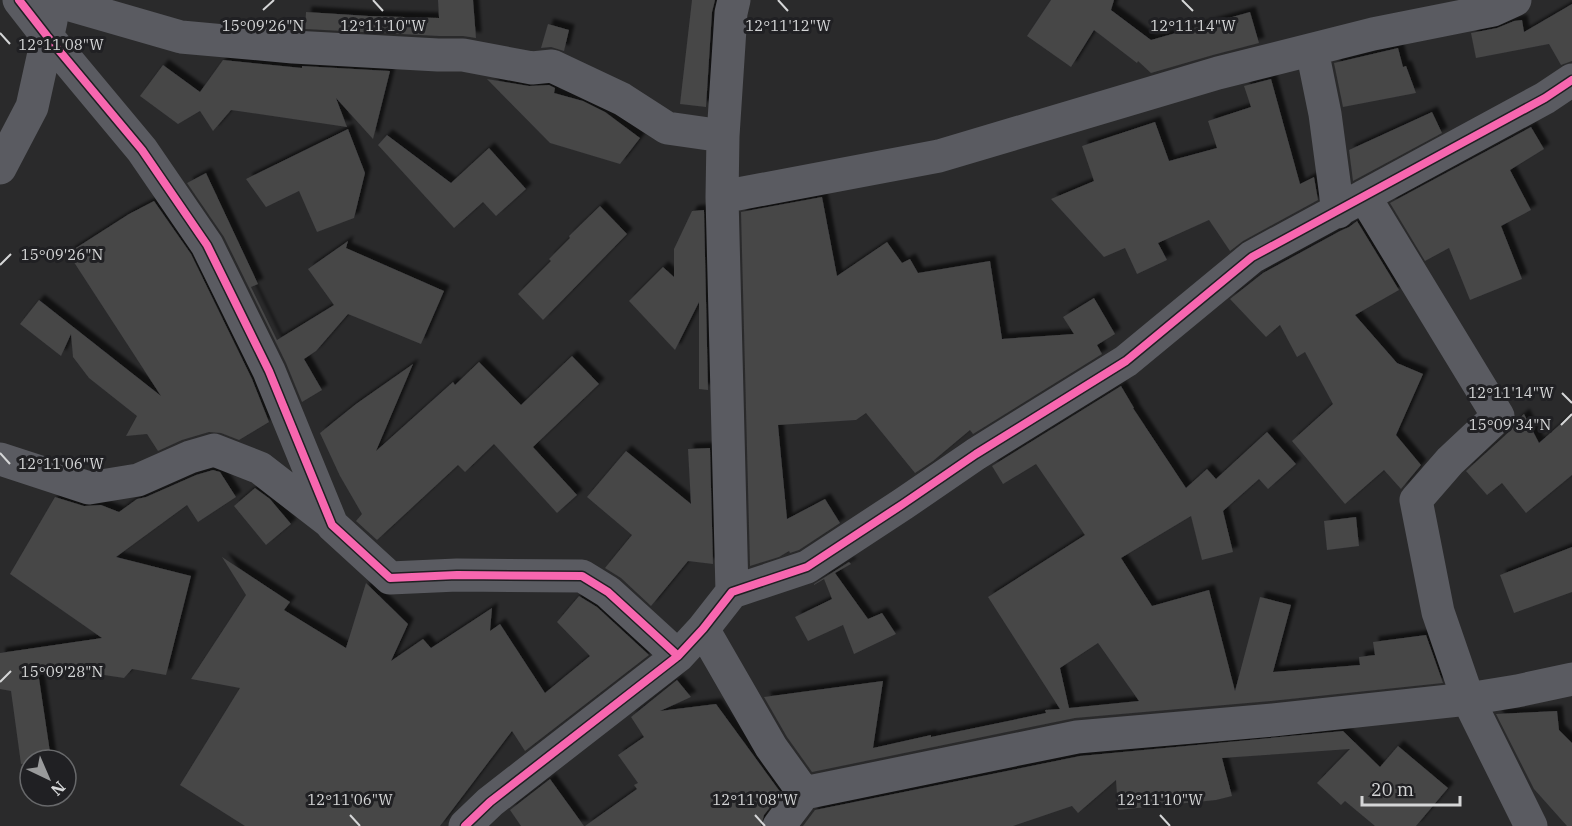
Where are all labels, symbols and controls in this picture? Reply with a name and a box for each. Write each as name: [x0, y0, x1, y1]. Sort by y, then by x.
text: 15°09'26"N: [222, 16, 304, 35]
text: 12°11'10"W: [340, 16, 426, 35]
text: 12°11'12"W: [745, 16, 831, 35]
text: 12°11'14"W: [1150, 16, 1236, 35]
text: 12°11'08"W: [18, 35, 104, 54]
text: 15°09'26"N: [21, 245, 103, 264]
text: 12°11'14"W: [1468, 383, 1554, 402]
text: 15°09'34"N: [1469, 415, 1551, 434]
text: 12°11'06"W: [18, 454, 104, 473]
text: 15°09'28"N: [21, 662, 103, 681]
north arrow: [18, 748, 78, 808]
scale bar: [1362, 769, 1460, 807]
text: N: [47, 777, 70, 800]
text: 20 m: [1371, 778, 1414, 801]
text: 12°11'06"W: [307, 790, 393, 809]
text: 12°11'08"W: [712, 790, 798, 809]
text: 12°11'10"W: [1117, 790, 1203, 809]

